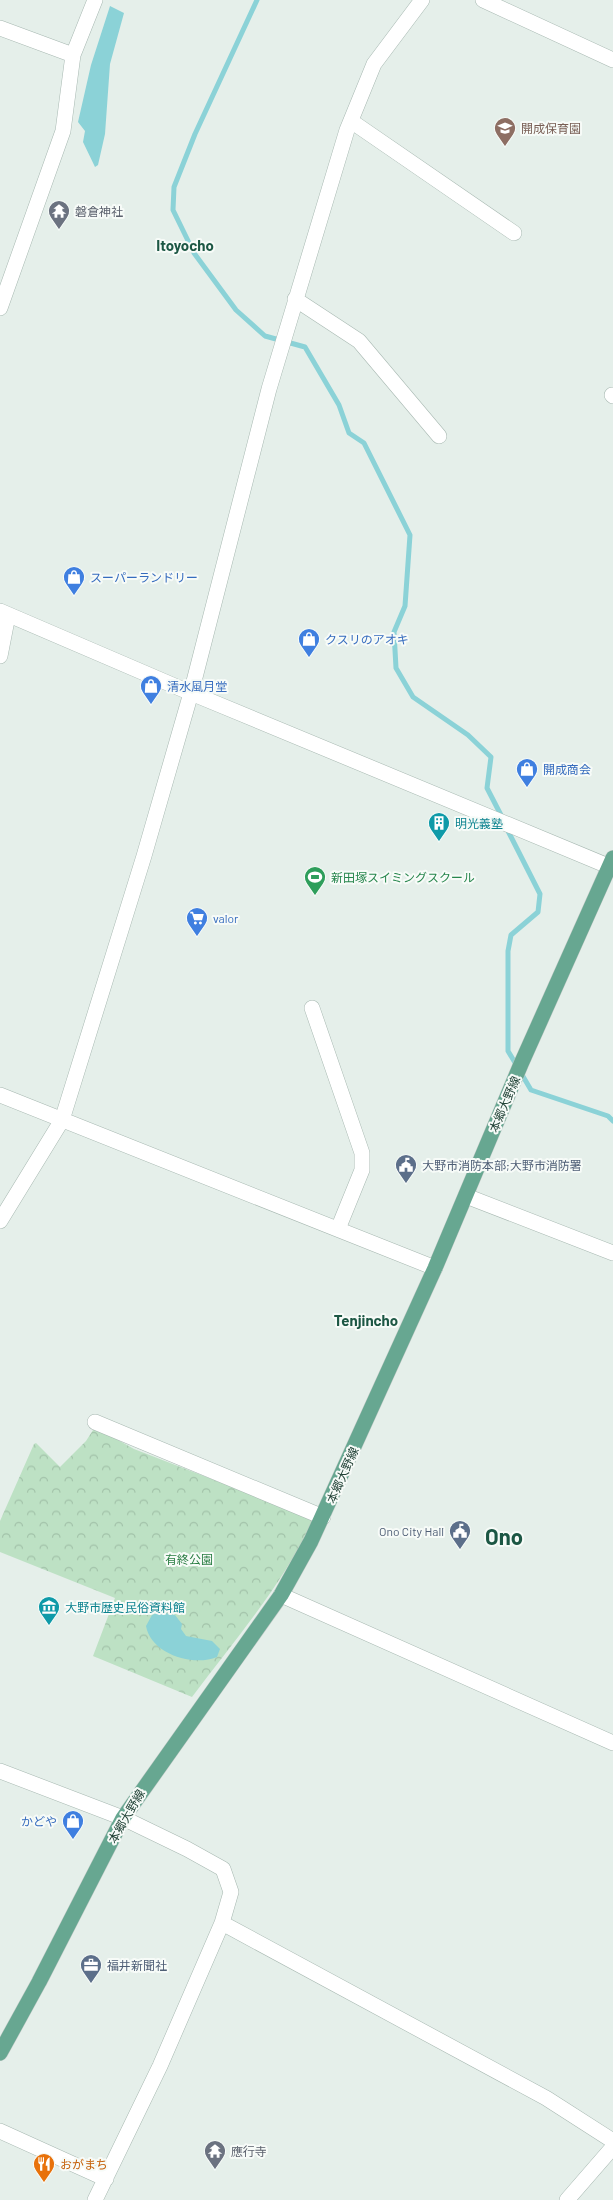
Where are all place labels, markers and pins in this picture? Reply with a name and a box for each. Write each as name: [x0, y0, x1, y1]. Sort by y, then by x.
school or university icon: 開成保育園: [493, 116, 517, 147]
place label: 開成保育園: [521, 121, 581, 135]
temple icon: 磐倉神社: [47, 199, 71, 230]
place label: 磐倉神社: [75, 204, 123, 218]
shop icon: スーパーランドリー: [62, 565, 86, 596]
place label: スーパーランドリー: [90, 570, 198, 584]
shop icon: クスリのアオキ: [297, 627, 321, 658]
place label: クスリのアオキ: [325, 632, 409, 646]
shop icon: 清水風月堂: [139, 674, 163, 705]
place label: 清水風月堂: [167, 679, 227, 693]
shop icon: 開成商会: [515, 757, 539, 788]
place label: 開成商会: [543, 762, 591, 776]
building icon: 明光義塾: [427, 811, 451, 842]
place label: 明光義塾: [455, 816, 503, 830]
sports icon: 新田塚スイミングスクール: [303, 865, 327, 896]
place label: 新田塚スイミングスクール: [331, 870, 475, 884]
supermarket icon: valor: [185, 906, 209, 937]
place label: valor: [213, 911, 239, 925]
public building icon: 大野市消防本部;大野市消防署: [394, 1153, 418, 1184]
place label: 大野市消防本部;大野市消防署: [422, 1158, 582, 1172]
public building icon: Ono City Hall: [448, 1519, 472, 1550]
place label: Ono City Hall: [379, 1524, 444, 1538]
museum icon: 大野市歴史民俗資料館: [37, 1595, 61, 1626]
place label: 大野市歴史民俗資料館: [65, 1600, 185, 1614]
shop icon: かどや: [61, 1809, 85, 1840]
place label: かどや: [21, 1814, 57, 1828]
office icon: 福井新聞社: [79, 1953, 103, 1984]
place label: 福井新聞社: [107, 1958, 167, 1972]
temple icon: 應行寺: [203, 2139, 227, 2170]
place label: 應行寺: [231, 2144, 267, 2158]
restaurant icon: おがまち: [32, 2152, 56, 2183]
place label: おがまち: [60, 2157, 108, 2171]

